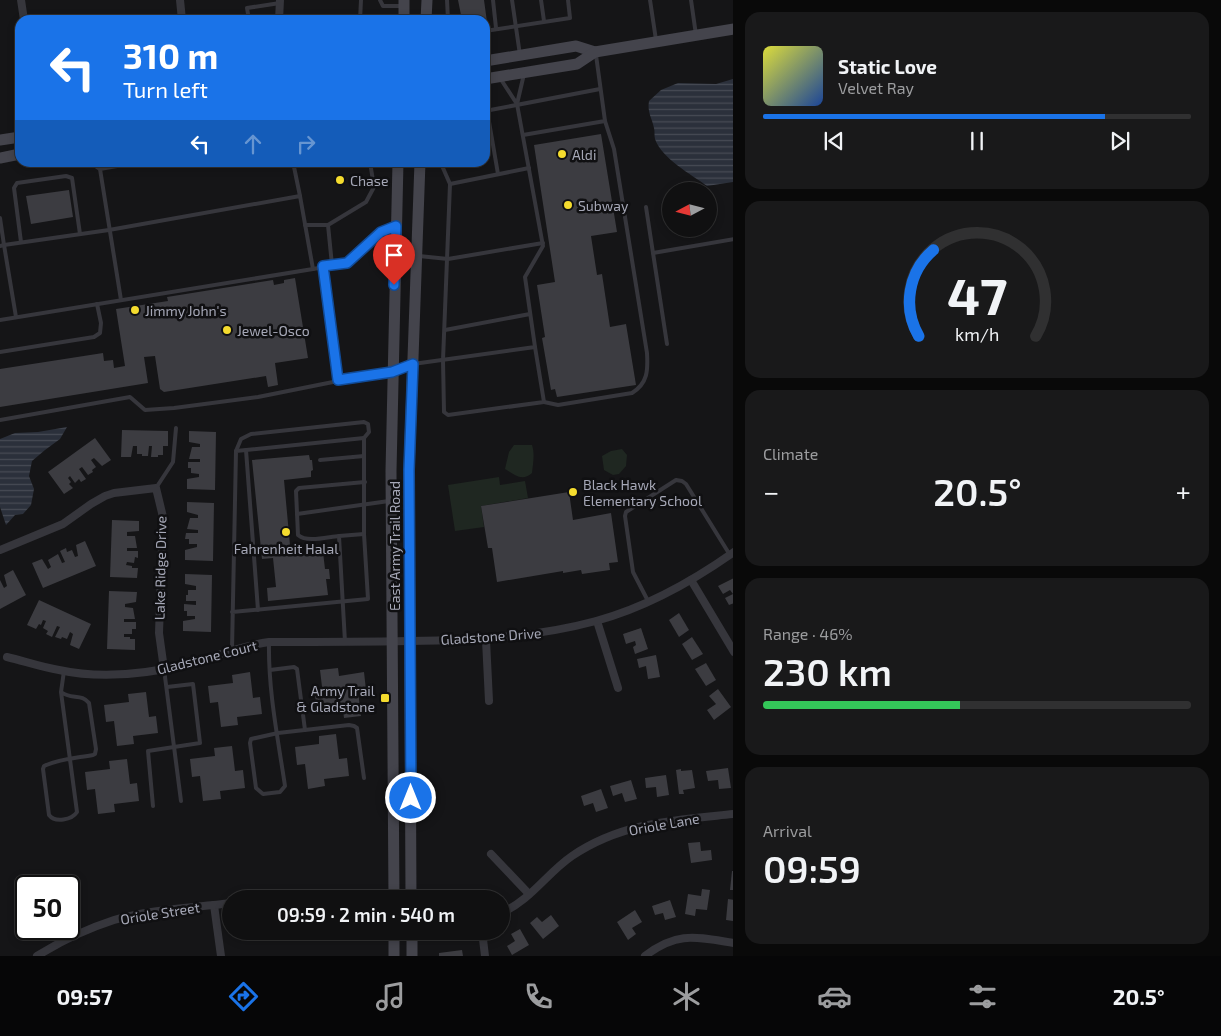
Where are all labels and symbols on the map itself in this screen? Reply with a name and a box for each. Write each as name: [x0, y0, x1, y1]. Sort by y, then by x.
place label: Aldi: [572, 146, 596, 163]
marker: Aldi: [556, 148, 568, 160]
place label: Chase: [350, 172, 388, 189]
marker: Chase: [334, 174, 346, 186]
north arrow: [662, 182, 718, 238]
place label: Subway: [578, 197, 629, 214]
marker: Subway: [562, 199, 574, 211]
pin: [373, 234, 415, 285]
place label: Jimmy John's: [145, 302, 227, 319]
marker: Jimmy John's: [129, 304, 141, 316]
place label: Jewel-Osco: [237, 322, 310, 339]
marker: Jewel-Osco: [221, 324, 233, 336]
place label: Black Hawk Elementary School: [583, 476, 703, 509]
street label: East Army Trail Road: [386, 481, 403, 611]
marker: Black Hawk Elementary School: [567, 486, 579, 498]
street label: Lake Ridge Drive: [151, 516, 169, 620]
marker: Fahrenheit Halal: [280, 526, 292, 538]
place label: Fahrenheit Halal: [234, 540, 339, 557]
street label: Gladstone Drive: [440, 624, 542, 648]
street label: Gladstone Court: [155, 636, 259, 678]
place label: Army Trail & Gladstone: [296, 682, 376, 715]
marker: Army Trail & Gladstone: [379, 692, 391, 704]
position arrow: [384, 771, 436, 823]
street label: Oriole Lane: [627, 809, 701, 839]
speed limit sign: 50: [15, 875, 80, 940]
street label: Oriole Street: [119, 898, 201, 928]

